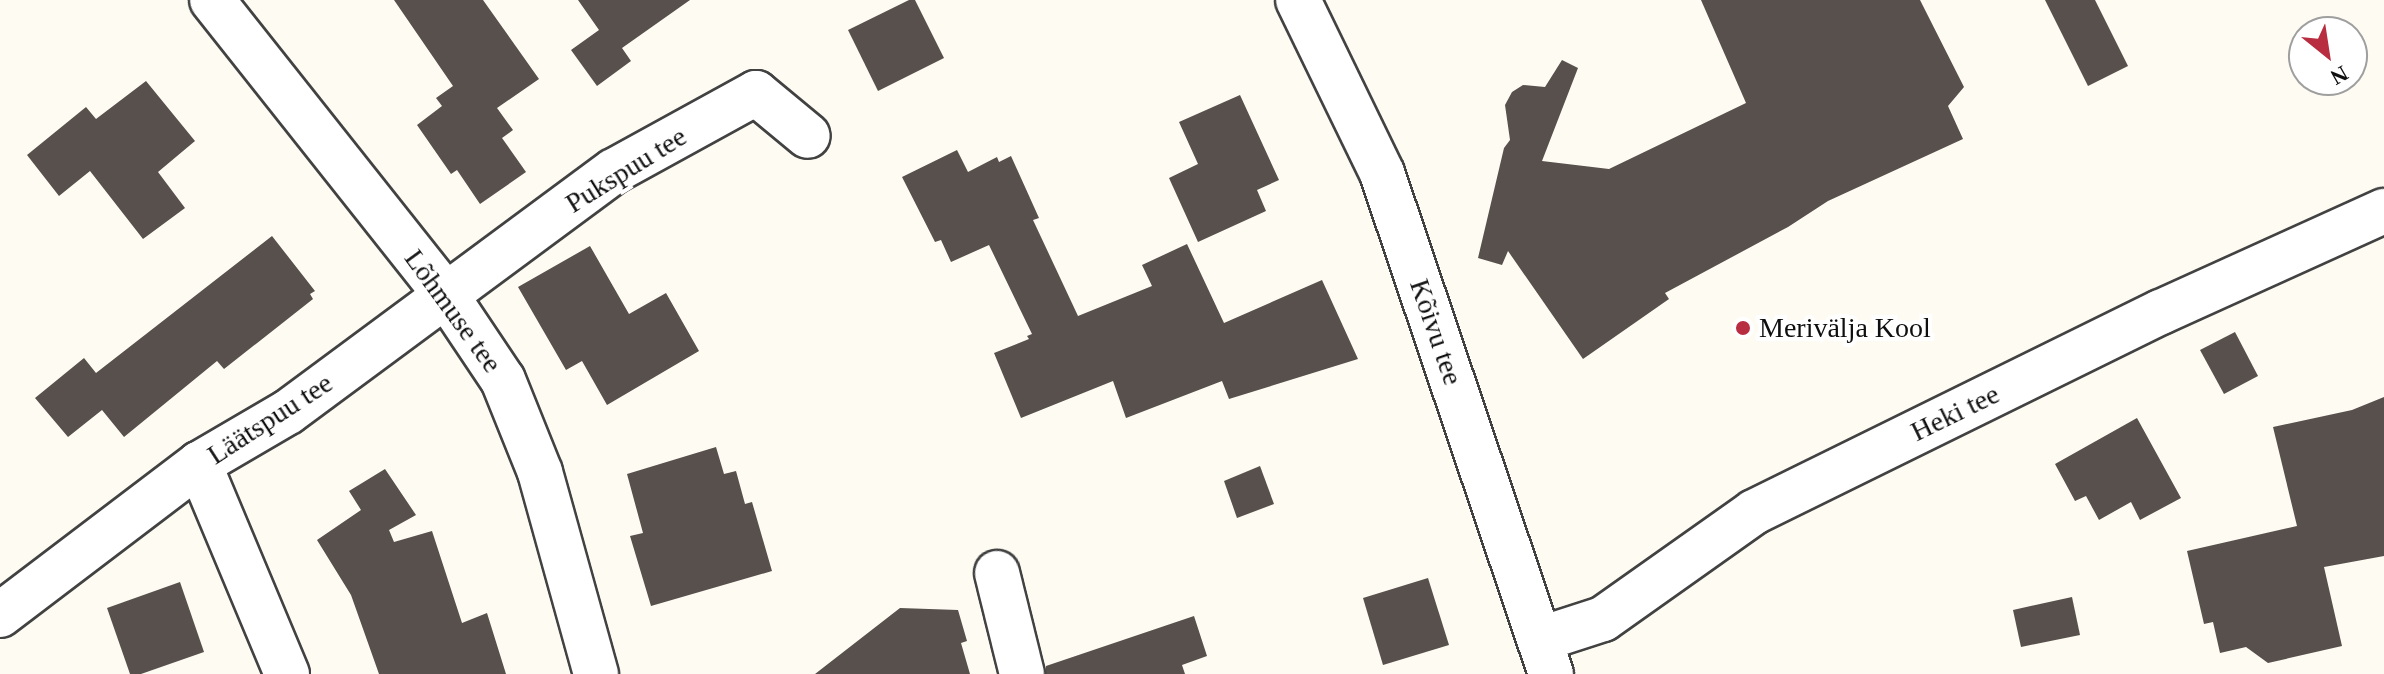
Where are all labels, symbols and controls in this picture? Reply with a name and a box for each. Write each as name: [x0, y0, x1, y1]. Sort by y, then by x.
north arrow: [2288, 16, 2368, 96]
text: N: [2326, 61, 2352, 90]
street label: Pukspuu tee: [559, 120, 693, 220]
street label: Lõhmuse tee: [397, 243, 509, 379]
street label: Kõivu tee: [1402, 275, 1470, 389]
place label: Merivälja Kool: [1759, 311, 1931, 345]
marker: Merivälja Kool: [1734, 319, 1752, 337]
street label: Läätspuu tee: [201, 366, 339, 472]
street label: Heki tee: [1905, 377, 2005, 449]

